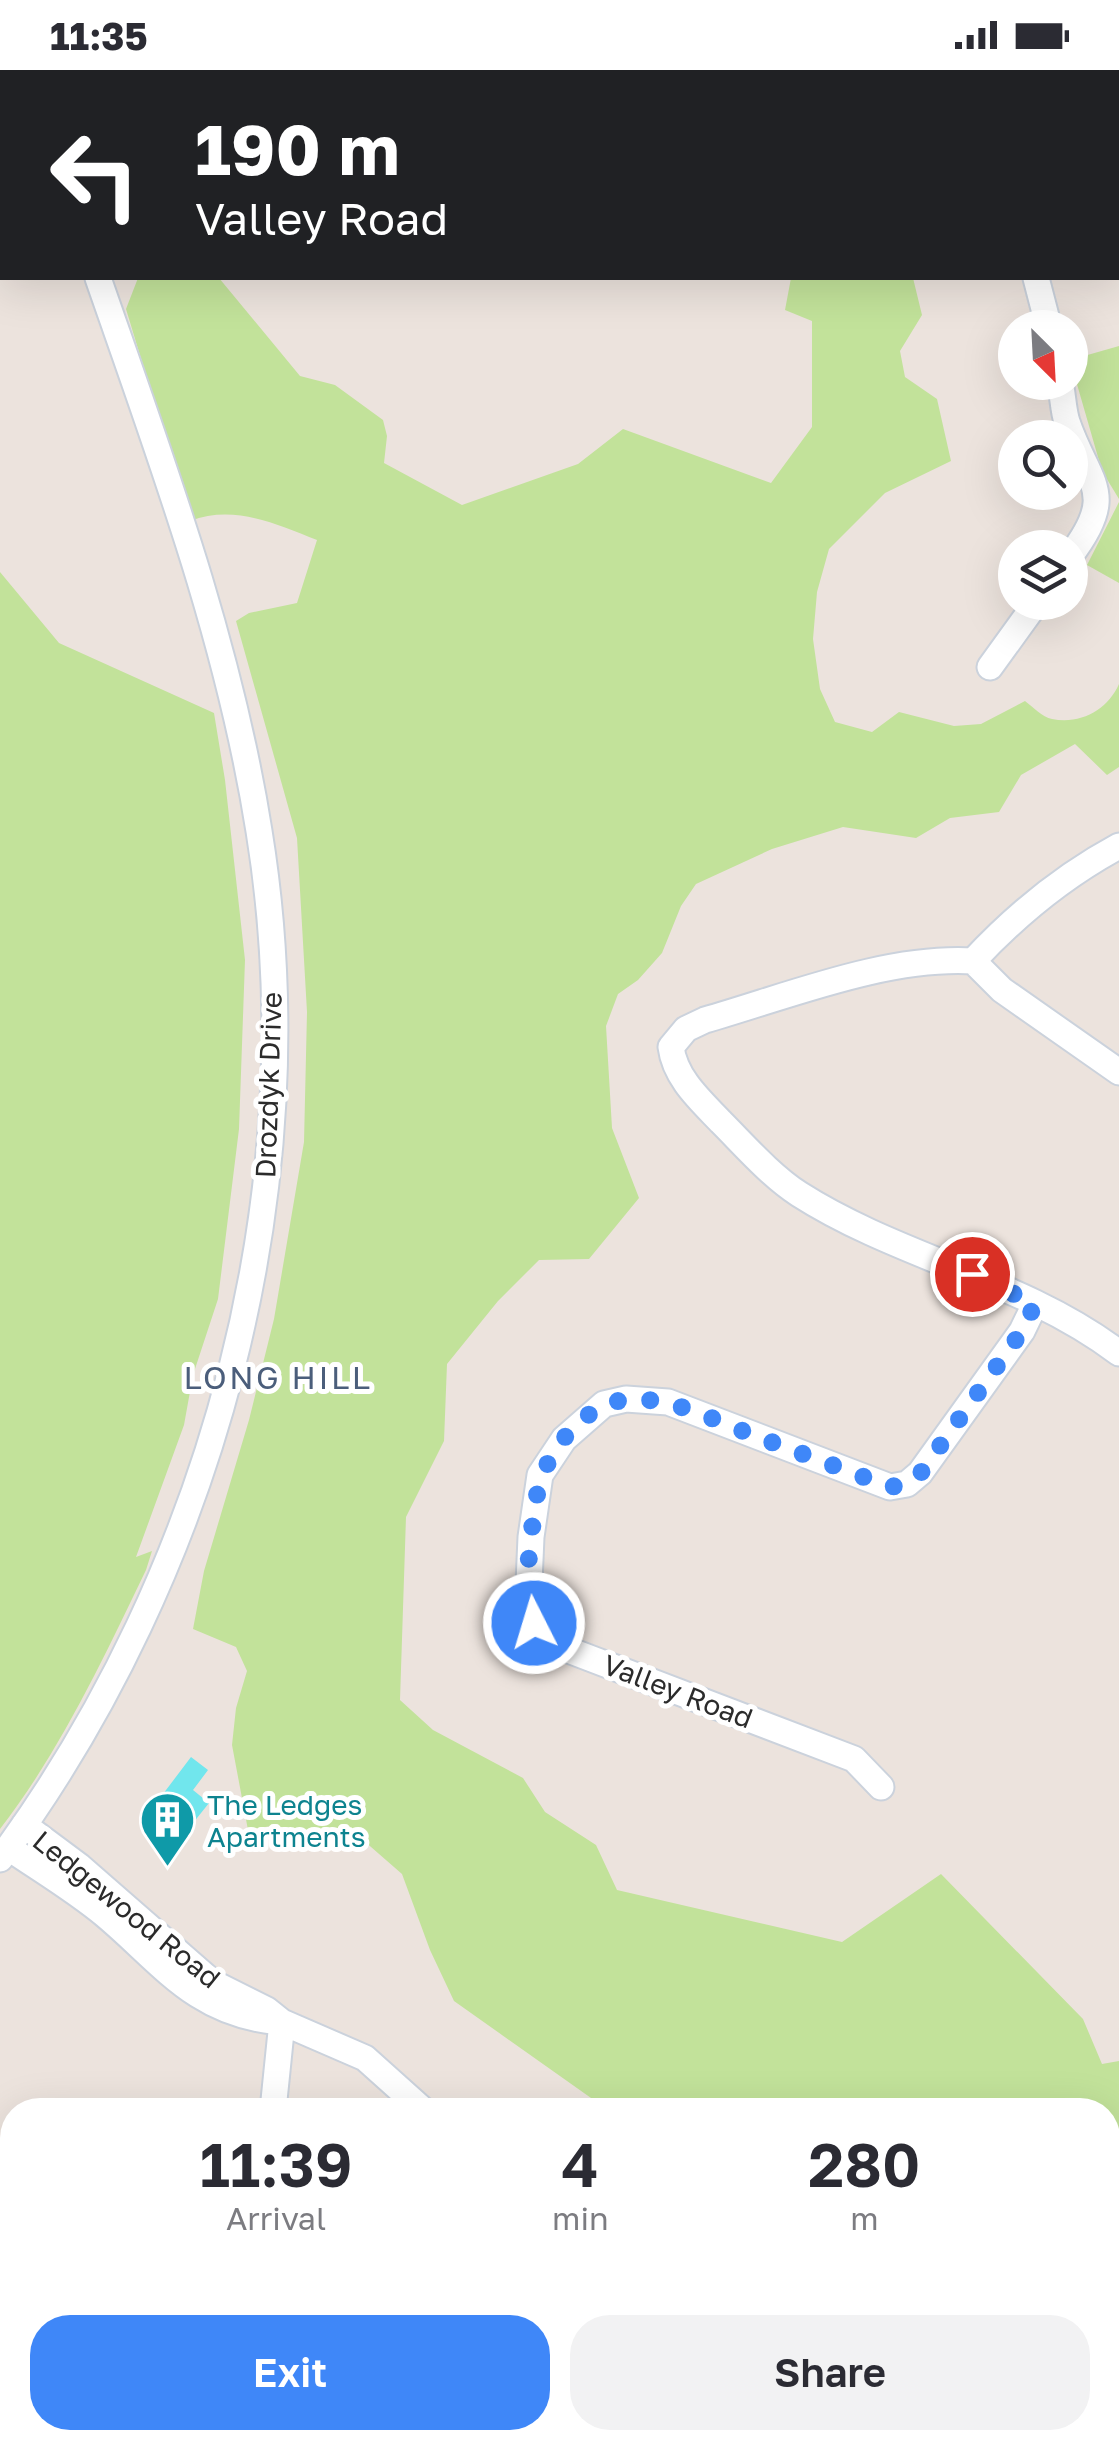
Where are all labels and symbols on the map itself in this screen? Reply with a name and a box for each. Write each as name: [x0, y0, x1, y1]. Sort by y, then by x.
north arrow: [998, 310, 1088, 400]
street label: Drozdyk Drive: [248, 991, 288, 1179]
pin: [930, 1232, 1015, 1317]
district label: LONG HILL: [184, 1358, 372, 1396]
position arrow: [482, 1571, 586, 1675]
street label: Valley Road: [599, 1647, 757, 1735]
place label: The Ledges Apartments: [207, 1788, 365, 1853]
building icon: The Ledges Apartments: [138, 1790, 198, 1869]
street label: Ledgewood Road: [27, 1823, 227, 1995]

